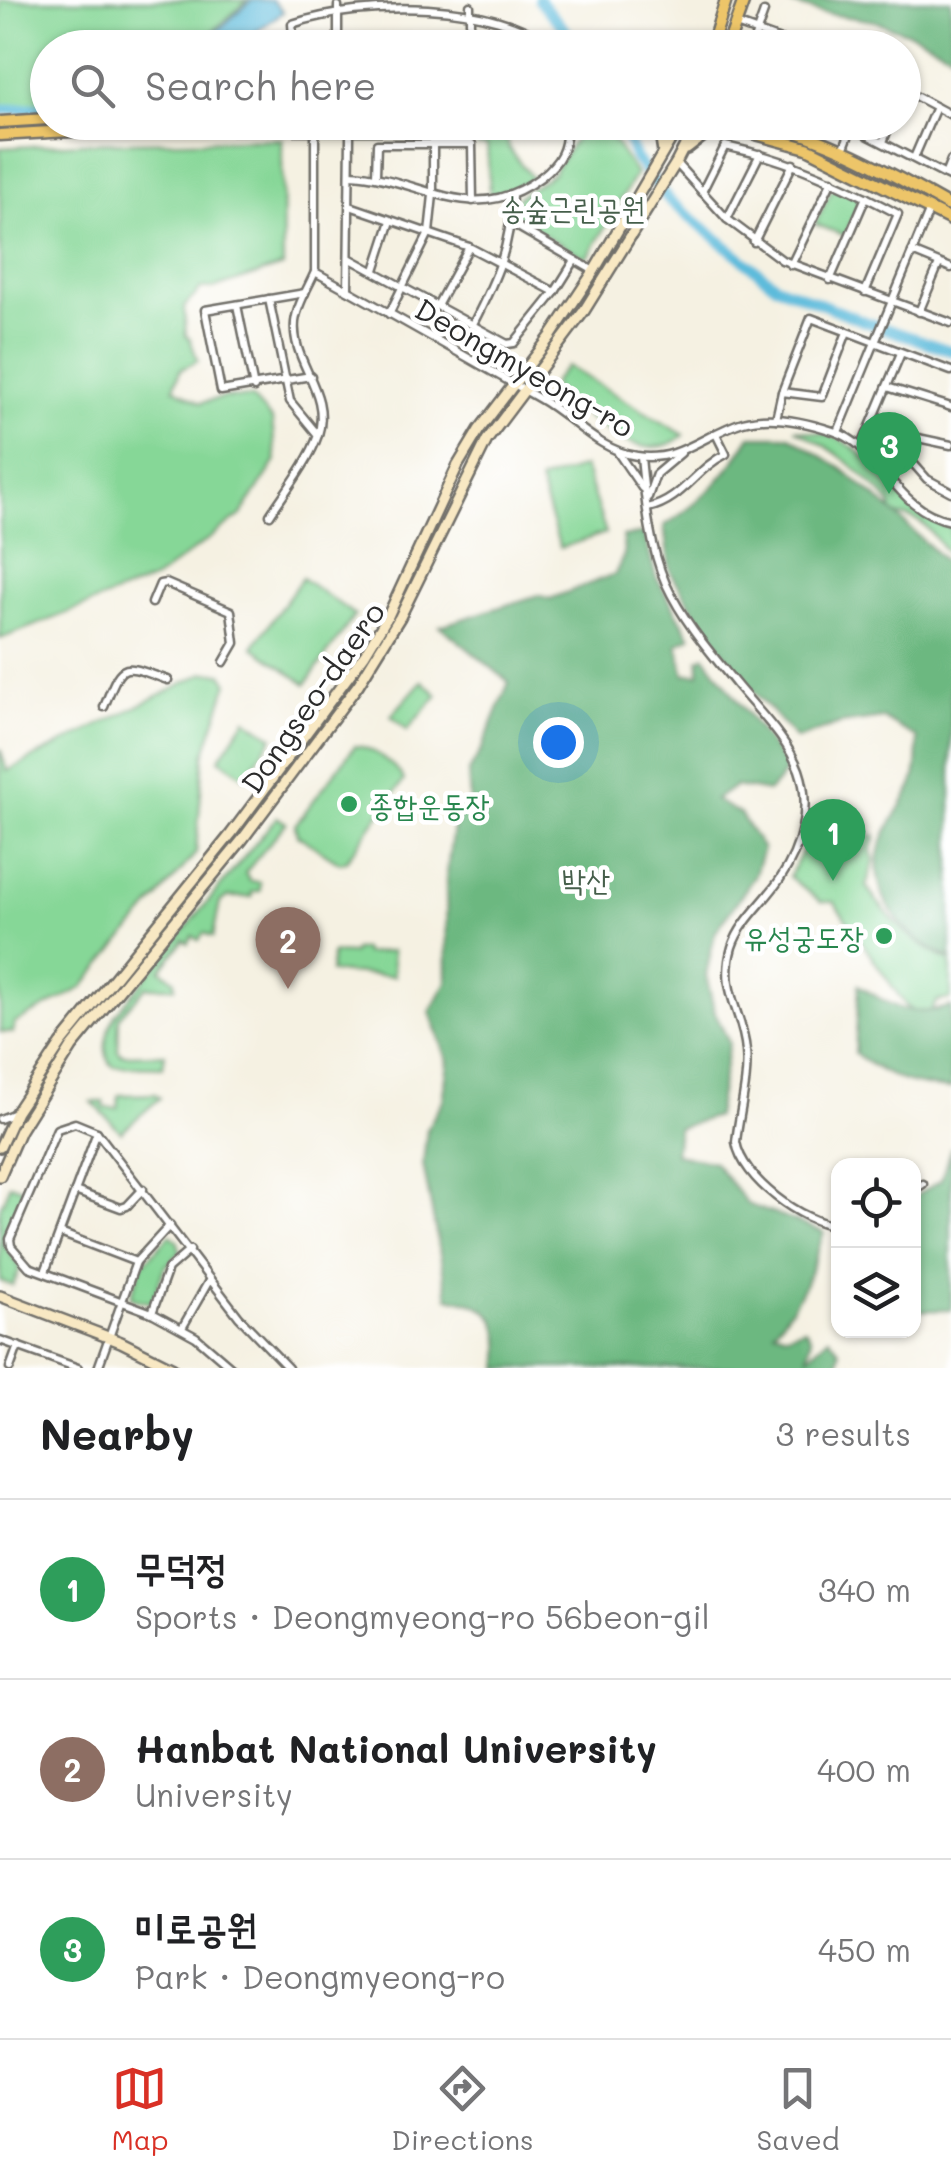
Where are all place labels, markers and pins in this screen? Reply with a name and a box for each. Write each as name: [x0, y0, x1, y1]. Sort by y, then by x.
pin: 3: [856, 412, 922, 494]
place label: 종합운동장: [369, 784, 490, 824]
marker: 종합운동장: [338, 793, 360, 815]
pin: 1: [800, 798, 866, 881]
pin: 2: [256, 906, 320, 989]
place label: 유성궁도장: [743, 916, 864, 956]
marker: 유성궁도장: [873, 925, 895, 947]

